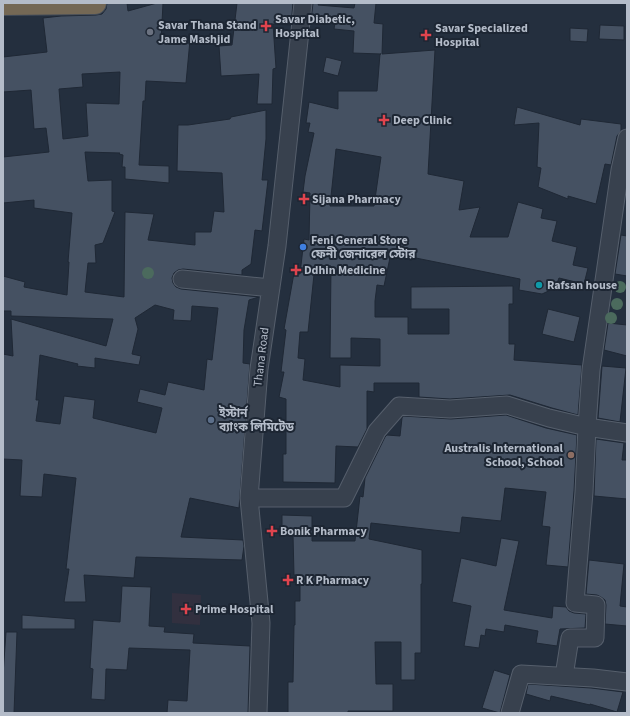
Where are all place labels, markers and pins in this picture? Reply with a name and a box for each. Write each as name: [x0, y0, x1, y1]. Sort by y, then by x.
place label: Savar Diabetic, Hospital: [275, 11, 355, 42]
place label: Savar Thana Stand Jame Mashjid: [158, 17, 257, 48]
marker: Savar Diabetic, Hospital: [260, 20, 272, 32]
place label: Savar Specialized Hospital: [435, 20, 528, 51]
marker: Savar Thana Stand Jame Mashjid: [145, 27, 155, 37]
marker: Savar Specialized Hospital: [420, 29, 432, 41]
place label: Deep Clinic: [393, 112, 452, 129]
marker: Deep Clinic: [378, 114, 390, 126]
place label: Sijana Pharmacy: [312, 191, 402, 208]
marker: Sijana Pharmacy: [299, 194, 309, 204]
place label: Feni General Store ফেনী জেনারেল স্টোর: [311, 232, 416, 263]
marker: Feni General Store ফেনী জেনারেল স্টোর: [298, 242, 308, 252]
place label: Ddhin Medicine: [304, 262, 385, 279]
marker: Ddhin Medicine: [291, 265, 301, 275]
place label: Rafsan house: [547, 277, 617, 294]
marker: Rafsan house: [534, 280, 544, 290]
place label: ইস্টার্ন ব্যাংক লিমিটেড: [218, 405, 294, 436]
marker: ইস্টার্ন ব্যাংক লিমিটেড: [206, 415, 216, 425]
place label: Australis International School, School: [443, 440, 564, 471]
marker: Australis International School, School: [566, 450, 576, 460]
place label: Bonik Pharmacy: [280, 523, 367, 540]
marker: Bonik Pharmacy: [267, 526, 277, 536]
place label: R K Pharmacy: [296, 572, 370, 589]
marker: R K Pharmacy: [283, 575, 293, 585]
place label: Prime Hospital: [195, 601, 274, 618]
marker: Prime Hospital: [180, 603, 192, 615]

